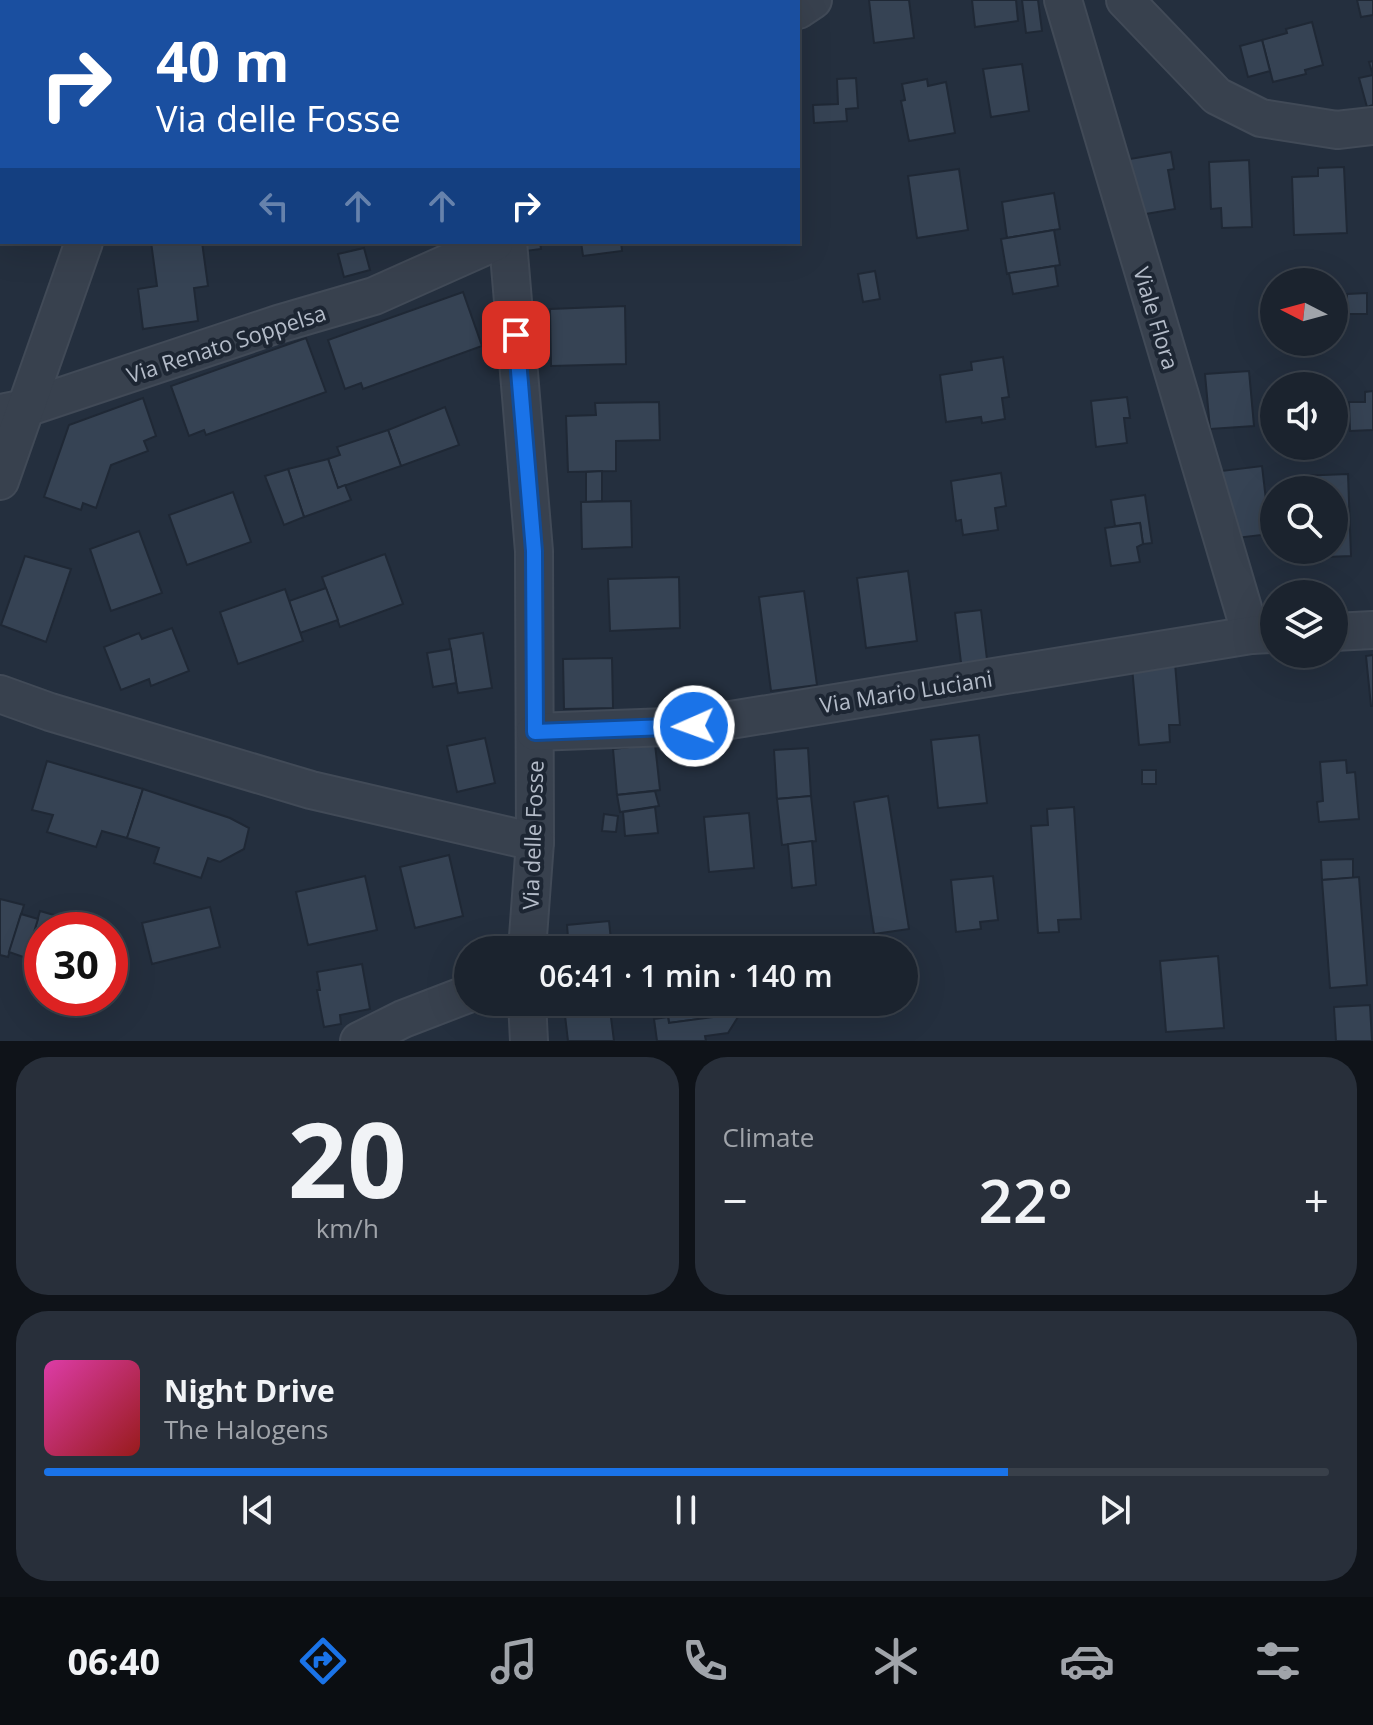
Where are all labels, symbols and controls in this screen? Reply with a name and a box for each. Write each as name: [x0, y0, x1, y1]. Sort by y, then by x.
text: 40 m: [156, 22, 290, 98]
icon: right: [24, 32, 128, 136]
text: Via delle Fosse: [156, 94, 401, 143]
icon: left: [252, 184, 296, 228]
icon: ahead: [336, 184, 380, 228]
icon: ahead: [420, 184, 464, 228]
icon: right: [504, 184, 548, 228]
street label: Viale Flora: [1127, 263, 1187, 373]
north arrow: [1260, 268, 1348, 356]
map controls: [1260, 268, 1348, 668]
street label: Via Renato Soppelsa: [123, 297, 329, 389]
pin: [482, 301, 550, 369]
icon: arrive: [494, 313, 538, 357]
button: sound: [1260, 372, 1348, 460]
button: search: [1260, 476, 1348, 564]
button: layers: [1260, 580, 1348, 668]
street label: Via Mario Luciani: [818, 663, 994, 719]
position arrow: [652, 684, 736, 768]
street label: Via delle Fosse: [514, 760, 550, 910]
speed limit sign: 30: [24, 912, 128, 1016]
text: 06:41 · 1 min · 140 m: [539, 955, 833, 996]
text: 20: [288, 1087, 407, 1228]
text: Climate: [723, 1119, 814, 1155]
text: 22°: [979, 1159, 1073, 1241]
text: −: [723, 1170, 748, 1230]
text: +: [1304, 1170, 1329, 1230]
text: km/h: [316, 1210, 379, 1246]
text: Night Drive: [164, 1370, 335, 1411]
text: The Halogens: [164, 1411, 329, 1447]
icon: previous: [236, 1488, 280, 1532]
icon: pause: [664, 1488, 708, 1532]
icon: next: [1093, 1488, 1137, 1532]
icon: directions: [295, 1633, 351, 1689]
icon: music: [486, 1633, 542, 1689]
icon: phone: [677, 1633, 733, 1689]
icon: climate: [868, 1633, 924, 1689]
icon: car: [1059, 1633, 1115, 1689]
icon: filters: [1250, 1633, 1306, 1689]
text: 06:40: [67, 1637, 160, 1686]

